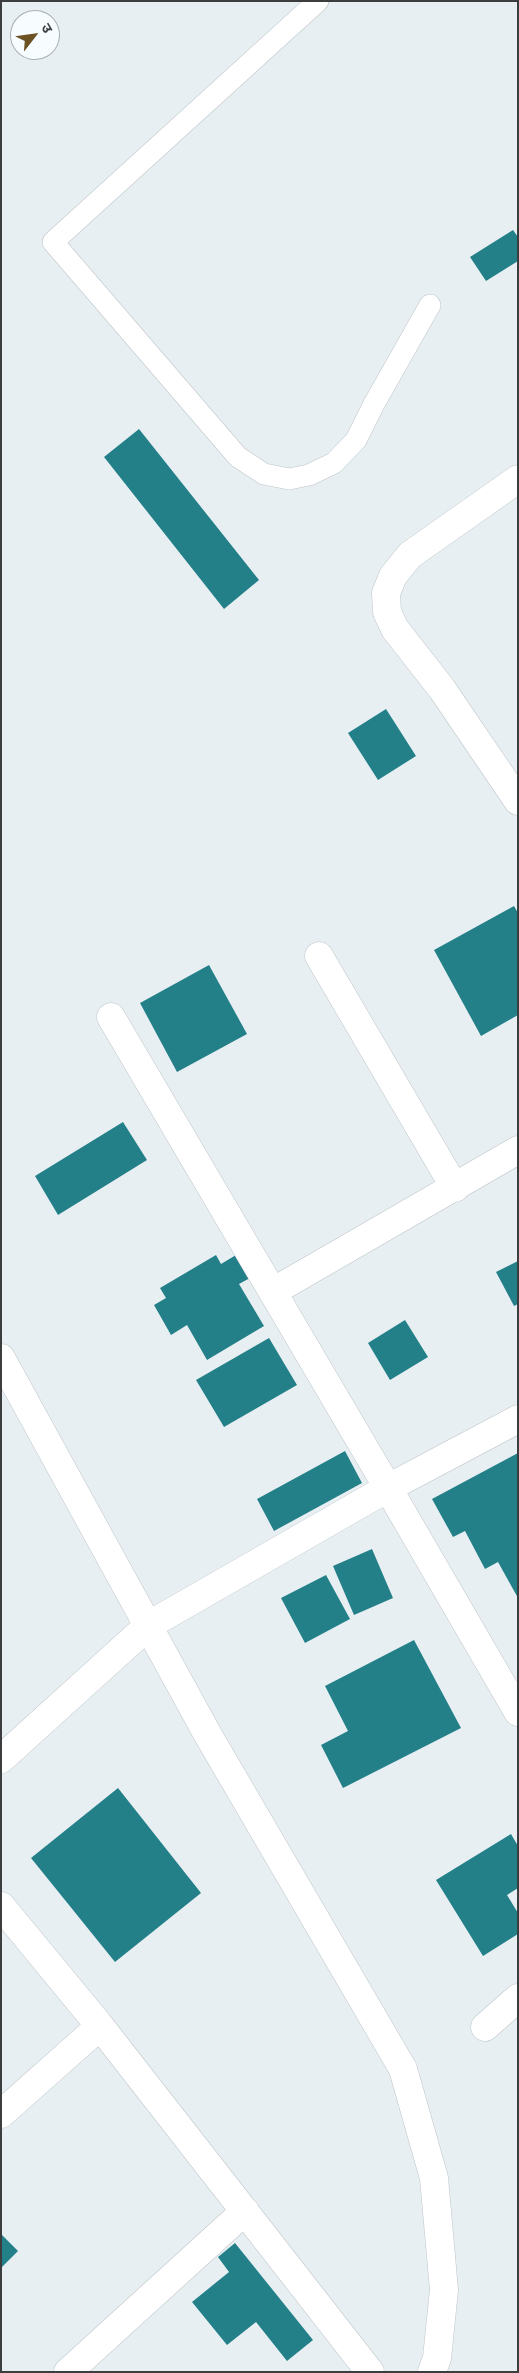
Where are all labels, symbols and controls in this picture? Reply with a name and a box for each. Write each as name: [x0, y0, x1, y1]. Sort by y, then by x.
north arrow: [10, 10, 60, 60]
text: उ: [38, 20, 56, 36]

